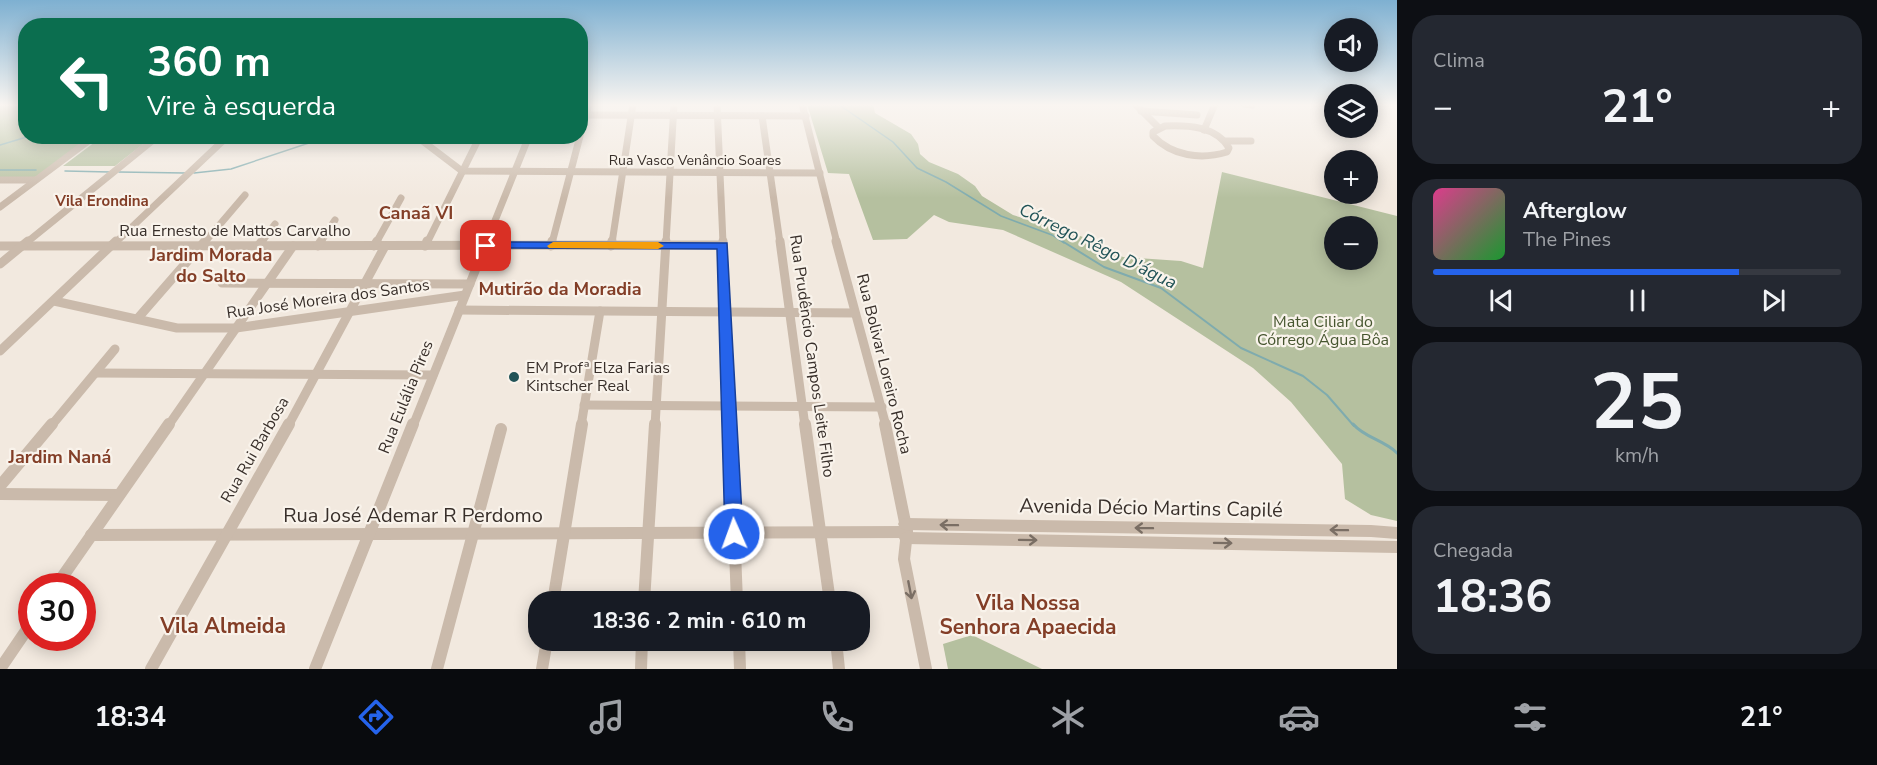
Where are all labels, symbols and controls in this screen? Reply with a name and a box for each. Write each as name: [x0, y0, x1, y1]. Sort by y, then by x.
map controls: [1324, 18, 1378, 270]
button: sound: [1324, 18, 1378, 72]
text: 360 m: [147, 34, 271, 91]
icon: left: [48, 42, 126, 120]
text: Clima: [1433, 47, 1485, 74]
text: 21°: [1601, 77, 1673, 138]
button: layers: [1324, 84, 1378, 138]
text: −: [1433, 85, 1453, 130]
text: +: [1821, 85, 1841, 130]
text: Vire à esquerda: [147, 88, 336, 125]
button: +: [1324, 150, 1378, 204]
street label: Rua Vasco Venâncio Soares: [609, 151, 782, 170]
district label: Vila Erondina: [54, 191, 149, 211]
text: Afterglow: [1523, 196, 1627, 226]
water label: Córrego Rêgo D'água: [1015, 197, 1181, 295]
district label: Canaã VI: [379, 201, 453, 225]
button: −: [1324, 216, 1378, 270]
street label: Rua Ernesto de Mattos Carvalho: [119, 220, 351, 242]
pin: [460, 220, 511, 271]
text: The Pines: [1523, 226, 1611, 253]
icon: arrive: [469, 229, 502, 262]
street label: Rua Prudêncio Campos Leite Filho: [784, 233, 840, 479]
district label: Jardim Morada do Salto: [149, 243, 272, 288]
street label: Rua Bolivar Loreiro Rocha: [851, 271, 917, 457]
street label: Rua José Moreira dos Santos: [225, 274, 431, 324]
district label: Mutirão da Moradia: [478, 277, 642, 301]
icon: previous: [1485, 284, 1518, 317]
icon: pause: [1621, 284, 1654, 317]
icon: next: [1757, 284, 1790, 317]
park label: Mata Ciliar do Córrego Água Bôa: [1257, 311, 1389, 351]
street label: Rua Eulália Pires: [373, 337, 439, 457]
text: 25: [1590, 349, 1684, 456]
place label: EM Profª Elza Farias Kintscher Real: [526, 357, 670, 397]
marker: EM Profª Elza Farias Kintscher Real: [507, 370, 521, 384]
street label: Rua Rui Barbosa: [216, 393, 294, 507]
text: km/h: [1615, 442, 1659, 469]
district label: Jardim Naná: [8, 445, 111, 469]
street label: Avenida Décio Martins Capilé: [1019, 492, 1283, 524]
street label: Rua José Ademar R Perdomo: [283, 502, 543, 529]
position arrow: [702, 502, 766, 566]
one-way arrow: [939, 519, 959, 531]
one-way arrow: [1134, 522, 1154, 533]
one-way arrow: [1329, 524, 1349, 536]
one-way arrow: [1017, 534, 1037, 545]
one-way arrow: [1212, 537, 1232, 549]
text: Chegada: [1433, 537, 1513, 564]
text: 18:36: [1433, 567, 1552, 628]
speed limit sign: 30: [18, 573, 96, 651]
one-way arrow: [905, 580, 916, 599]
district label: Vila Nossa Senhora Apaecida: [939, 589, 1117, 641]
text: 18:36 · 2 min · 610 m: [592, 606, 806, 636]
district label: Vila Almeida: [159, 612, 286, 640]
icon: directions: [355, 696, 397, 738]
icon: music: [586, 696, 628, 738]
icon: phone: [816, 696, 858, 738]
icon: climate: [1047, 696, 1089, 738]
icon: car: [1278, 696, 1320, 738]
icon: filters: [1509, 696, 1551, 738]
text: 18:34: [94, 699, 166, 736]
text: 21°: [1740, 699, 1782, 736]

